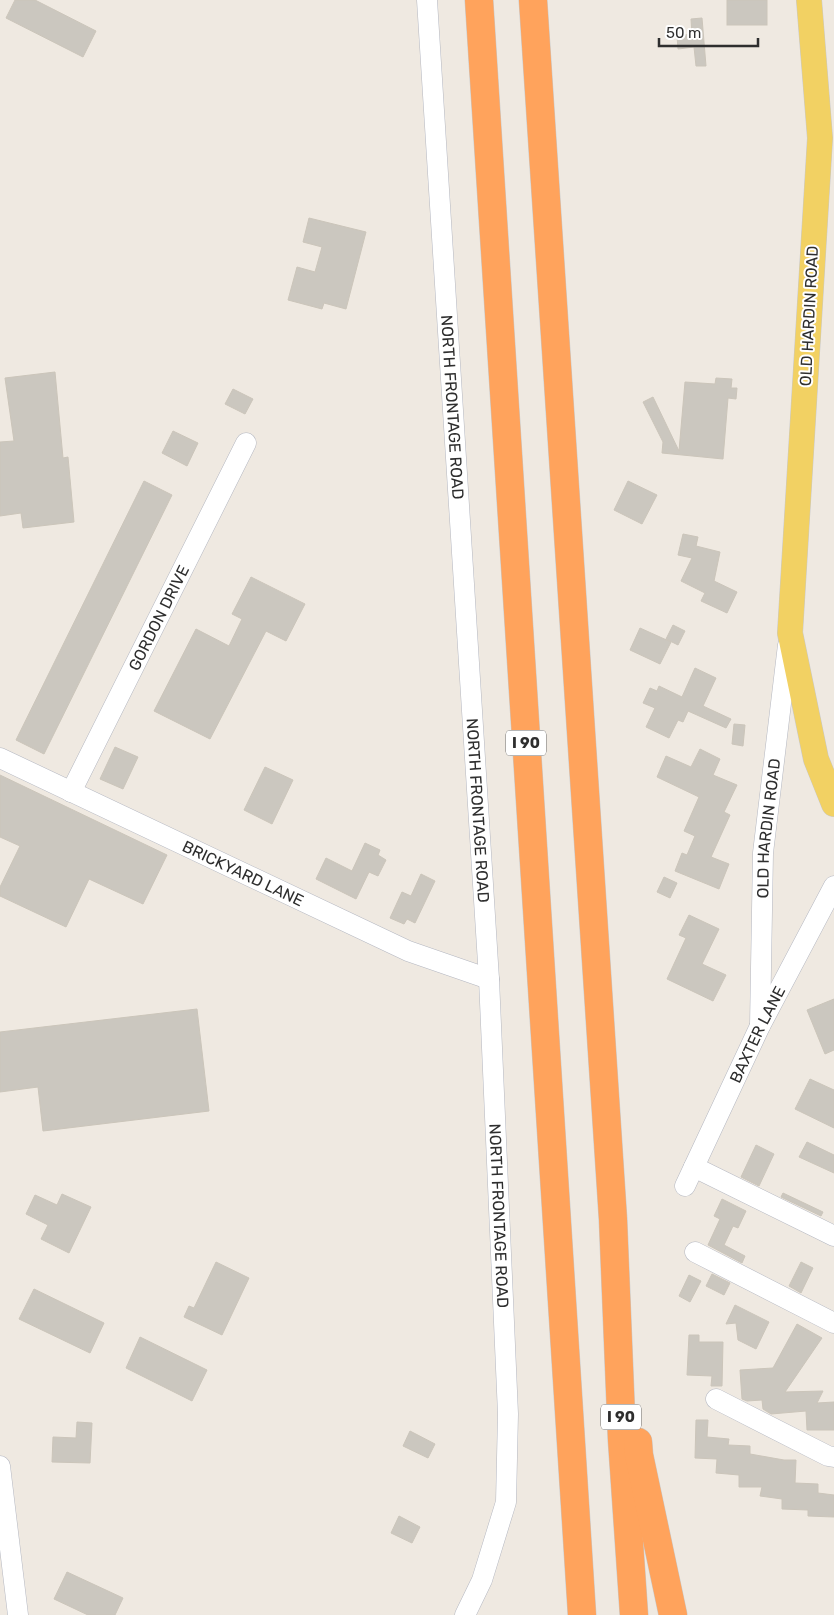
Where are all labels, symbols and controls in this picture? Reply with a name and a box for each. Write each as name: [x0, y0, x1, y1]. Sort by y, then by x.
scale bar: [659, 15, 758, 47]
text: 50 m: [666, 24, 701, 42]
street label: OLD HARDIN ROAD: [796, 245, 822, 387]
street label: NORTH FRONTAGE ROAD: [437, 314, 468, 500]
street label: GORDON DRIVE: [124, 562, 193, 673]
street label: NORTH FRONTAGE ROAD: [463, 718, 494, 903]
road number: I 90: [506, 730, 546, 756]
street label: OLD HARDIN ROAD: [753, 757, 784, 899]
street label: BRICKYARD LANE: [180, 836, 307, 910]
street label: BAXTER LANE: [725, 983, 789, 1086]
street label: NORTH FRONTAGE ROAD: [486, 1123, 513, 1309]
road number: I 90: [601, 1404, 641, 1430]

